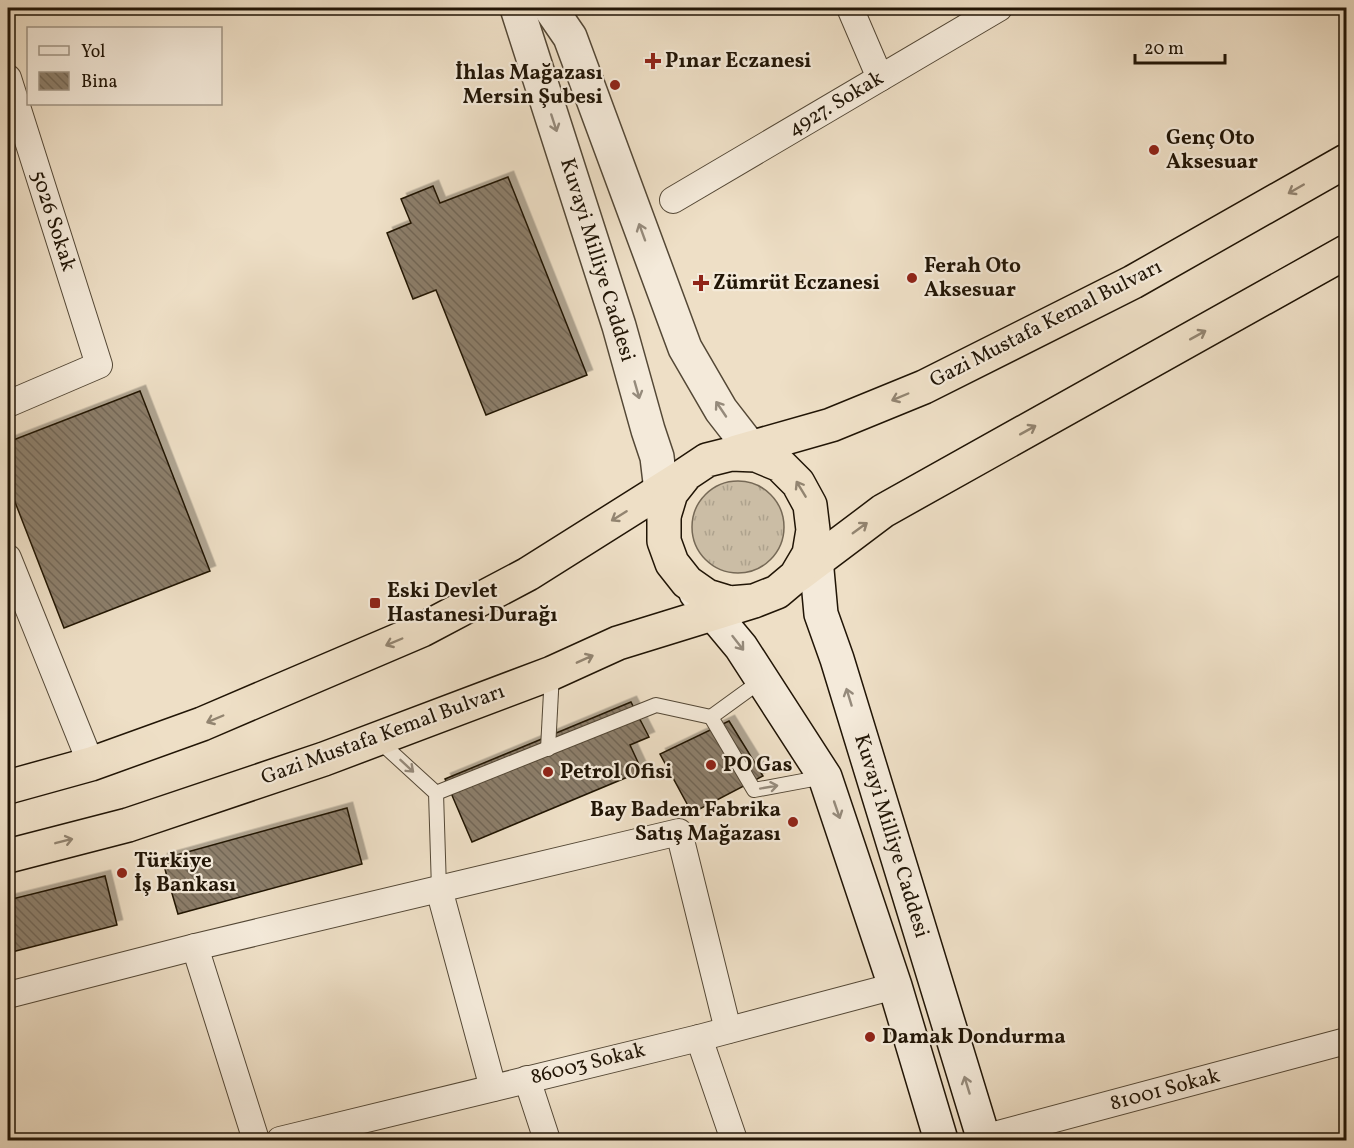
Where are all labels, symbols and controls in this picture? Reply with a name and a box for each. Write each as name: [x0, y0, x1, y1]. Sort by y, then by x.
legend: [27, 27, 222, 105]
scale bar: [1135, 27, 1225, 65]
text: 20 m: [1144, 37, 1184, 62]
text: Yol: [81, 40, 106, 65]
place label: Pınar Eczanesi: [665, 47, 812, 76]
marker: Pınar Eczanesi: [646, 54, 660, 68]
place label: İhlas Mağazası Mersin Şubesi: [455, 59, 603, 112]
street label: 4927. Sokak: [783, 64, 890, 144]
text: Bina: [81, 70, 117, 95]
marker: İhlas Mağazası Mersin Şubesi: [608, 78, 622, 92]
one-way arrow: [549, 113, 560, 132]
place label: Genç Oto Aksesuar: [1166, 124, 1258, 177]
marker: Genç Oto Aksesuar: [1147, 143, 1161, 157]
street label: Kuvayi Milliye Caddesi: [552, 155, 642, 365]
street label: 5026 Sokak: [23, 167, 83, 276]
one-way arrow: [1287, 184, 1304, 196]
one-way arrow: [635, 223, 646, 241]
place label: Ferah Oto Aksesuar: [924, 252, 1021, 305]
street label: Gazi Mustafa Kemal Bulvarı: [925, 253, 1167, 395]
place label: Zümrüt Eczanesi: [713, 269, 880, 298]
marker: Ferah Oto Aksesuar: [905, 271, 919, 285]
marker: Zümrüt Eczanesi: [694, 276, 708, 290]
one-way arrow: [1189, 329, 1206, 341]
one-way arrow: [632, 380, 643, 399]
one-way arrow: [891, 392, 910, 403]
one-way arrow: [715, 401, 727, 417]
one-way arrow: [1019, 424, 1036, 436]
one-way arrow: [794, 481, 806, 498]
one-way arrow: [611, 511, 628, 523]
one-way arrow: [851, 522, 867, 535]
place label: Eski Devlet Hastanesi Durağı: [387, 577, 558, 630]
marker: Eski Devlet Hastanesi Durağı: [368, 596, 382, 610]
one-way arrow: [731, 635, 744, 651]
one-way arrow: [385, 637, 404, 648]
one-way arrow: [575, 653, 593, 664]
street label: Gazi Mustafa Kemal Bulvarı: [257, 677, 509, 793]
one-way arrow: [843, 688, 854, 707]
one-way arrow: [206, 714, 224, 725]
street label: Kuvayi Milliye Caddesi: [846, 731, 936, 941]
place label: PO Gas: [723, 751, 792, 780]
place label: Petrol Ofisi: [560, 758, 673, 787]
marker: PO Gas: [704, 758, 718, 772]
one-way arrow: [399, 759, 414, 773]
marker: Petrol Ofisi: [541, 765, 555, 779]
one-way arrow: [758, 781, 778, 792]
place label: Bay Badem Fabrika Satış Mağazası: [590, 796, 781, 849]
one-way arrow: [832, 800, 843, 819]
marker: Bay Badem Fabrika Satış Mağazası: [786, 815, 800, 829]
one-way arrow: [54, 835, 73, 847]
place label: Türkiye İş Bankası: [134, 847, 236, 900]
marker: Türkiye İş Bankası: [115, 866, 129, 880]
place label: Damak Dondurma: [882, 1023, 1066, 1052]
marker: Damak Dondurma: [863, 1030, 877, 1044]
street label: 86003 Sokak: [528, 1036, 649, 1092]
street label: 81001 Sokak: [1107, 1061, 1224, 1119]
one-way arrow: [961, 1075, 972, 1094]

